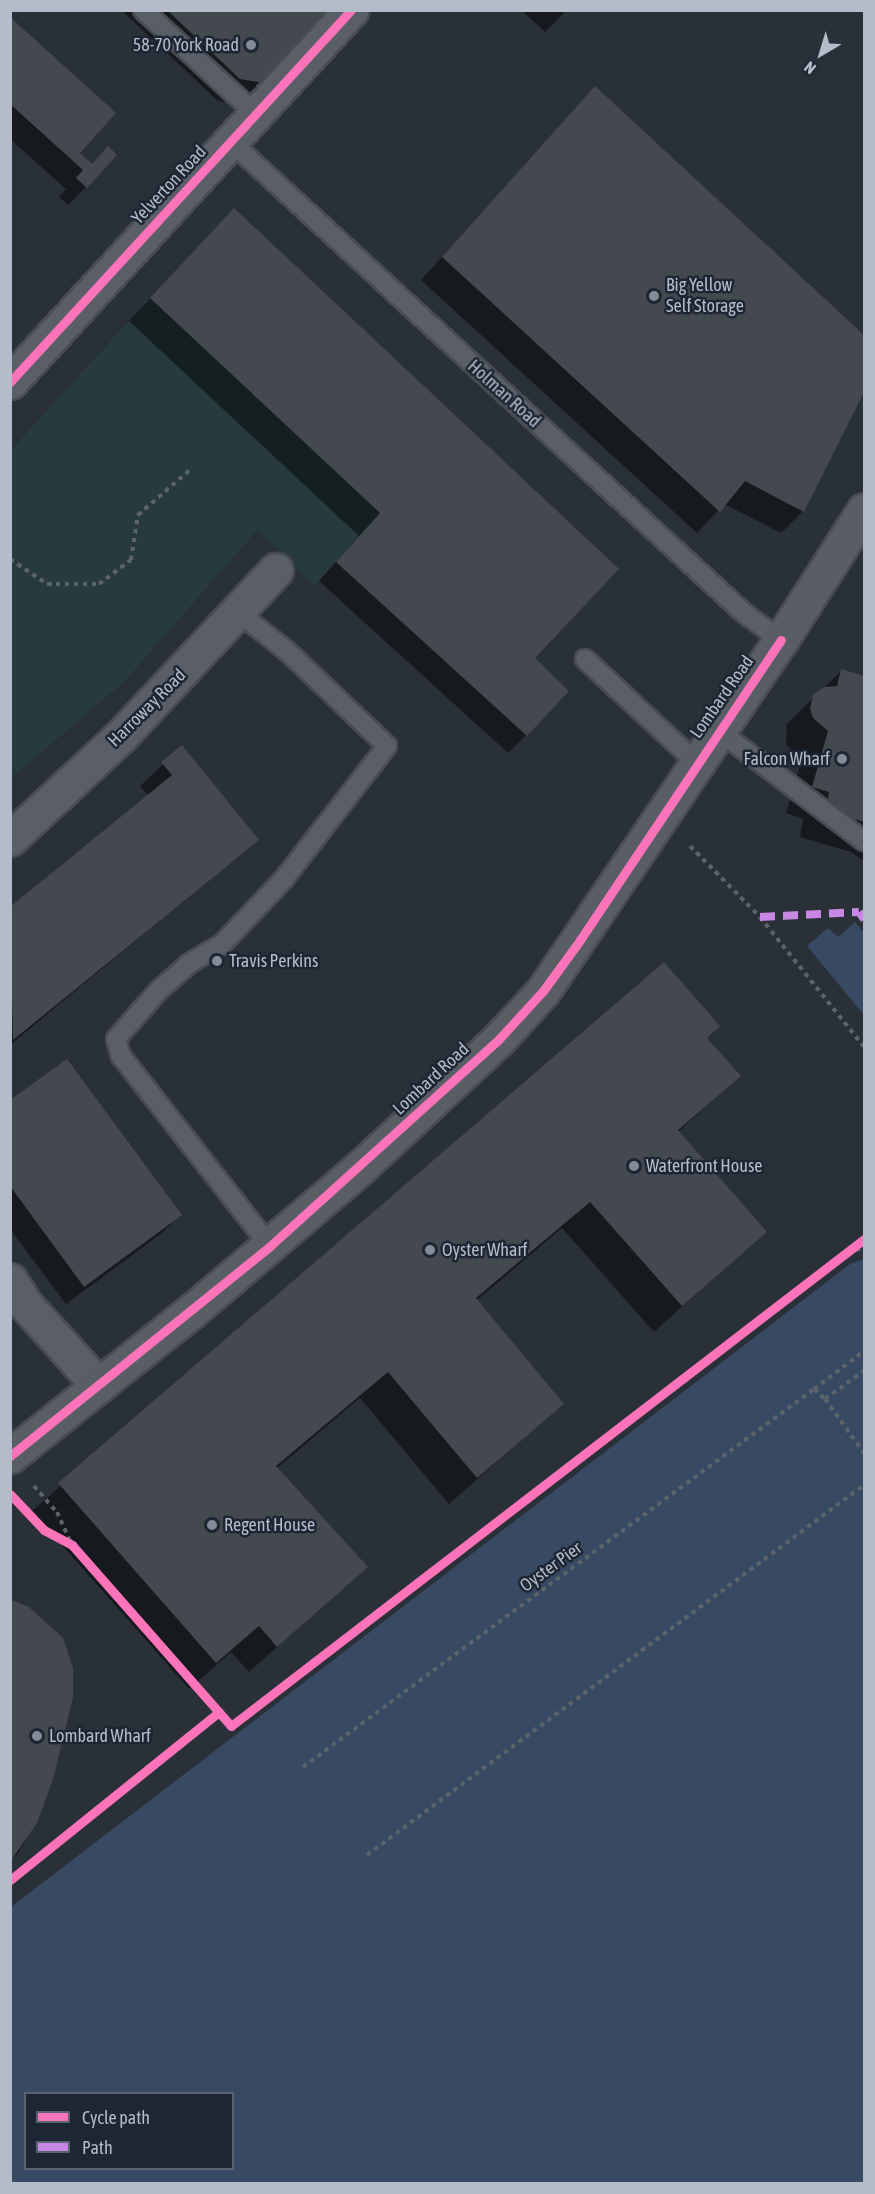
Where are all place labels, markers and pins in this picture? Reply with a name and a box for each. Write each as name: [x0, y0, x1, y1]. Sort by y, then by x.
place label: 58-70 York Road: [133, 34, 239, 56]
marker: 58-70 York Road: [244, 38, 258, 52]
place label: Big Yellow Self Storage: [666, 275, 744, 318]
marker: Big Yellow Self Storage: [647, 289, 661, 303]
place label: Falcon Wharf: [744, 748, 830, 770]
marker: Falcon Wharf: [835, 752, 849, 766]
place label: Travis Perkins: [229, 950, 318, 972]
marker: Travis Perkins: [210, 954, 224, 968]
place label: Waterfront House: [646, 1155, 762, 1177]
marker: Waterfront House: [627, 1159, 641, 1173]
place label: Oyster Wharf: [442, 1239, 527, 1261]
marker: Oyster Wharf: [423, 1243, 437, 1257]
place label: Regent House: [224, 1514, 315, 1536]
marker: Regent House: [205, 1518, 219, 1532]
place label: Lombard Wharf: [49, 1725, 151, 1747]
marker: Lombard Wharf: [30, 1729, 44, 1743]

